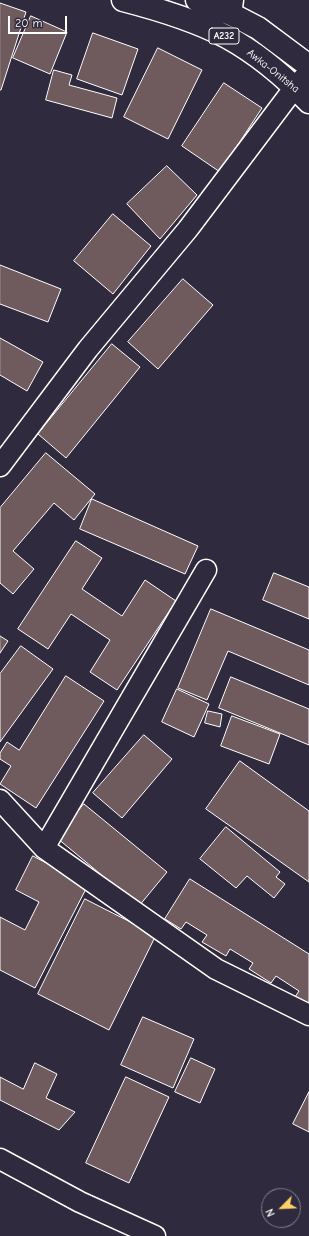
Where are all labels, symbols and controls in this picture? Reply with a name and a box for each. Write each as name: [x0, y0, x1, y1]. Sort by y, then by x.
scale bar: [10, 8, 69, 34]
text: 20 m: [15, 16, 43, 30]
road number: A232: [209, 28, 239, 44]
street label: Awka-Onitsha: [244, 46, 302, 96]
north arrow: [261, 1188, 301, 1228]
text: N: [263, 1207, 278, 1219]

